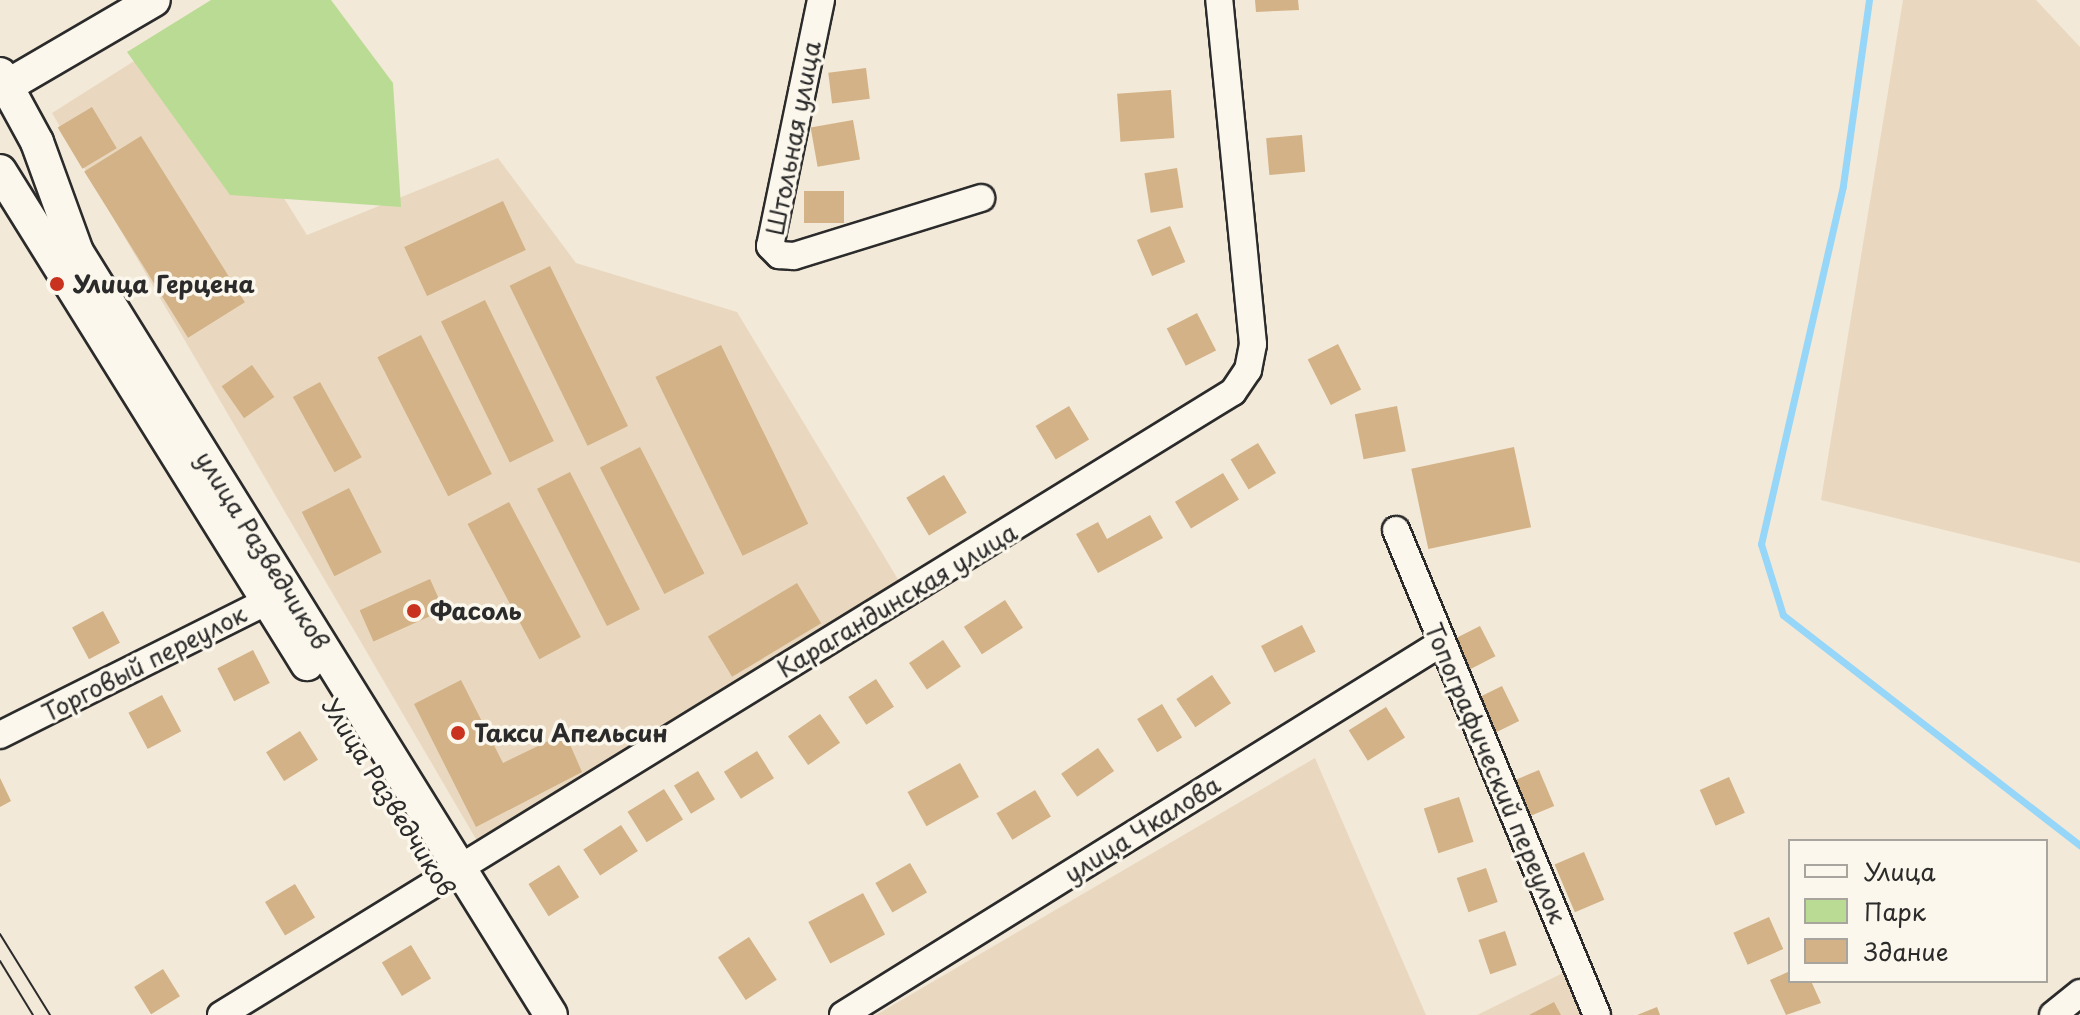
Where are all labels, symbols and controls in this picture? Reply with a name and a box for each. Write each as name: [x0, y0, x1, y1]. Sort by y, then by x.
street label: Штольная улица: [760, 38, 826, 238]
place label: Улица Герцена: [73, 270, 256, 298]
marker: Улица Герцена: [48, 275, 66, 293]
street label: улица Разведчиков: [190, 445, 336, 655]
street label: Карагандинская улица: [771, 517, 1023, 683]
place label: Фасоль: [430, 597, 522, 625]
street label: Торговый переулок: [37, 599, 251, 727]
marker: Фасоль: [405, 602, 423, 620]
street label: Топографический переулок: [1420, 618, 1572, 928]
street label: Улица Разведчиков: [316, 693, 462, 901]
place label: Такси Апельсин: [474, 719, 669, 747]
marker: Такси Апельсин: [449, 724, 467, 742]
street label: улица Чкалова: [1058, 769, 1226, 889]
legend: [1788, 839, 2048, 983]
text: Улица: [1864, 853, 1936, 889]
text: Парк: [1864, 893, 1926, 929]
text: Здание: [1864, 933, 1949, 969]

